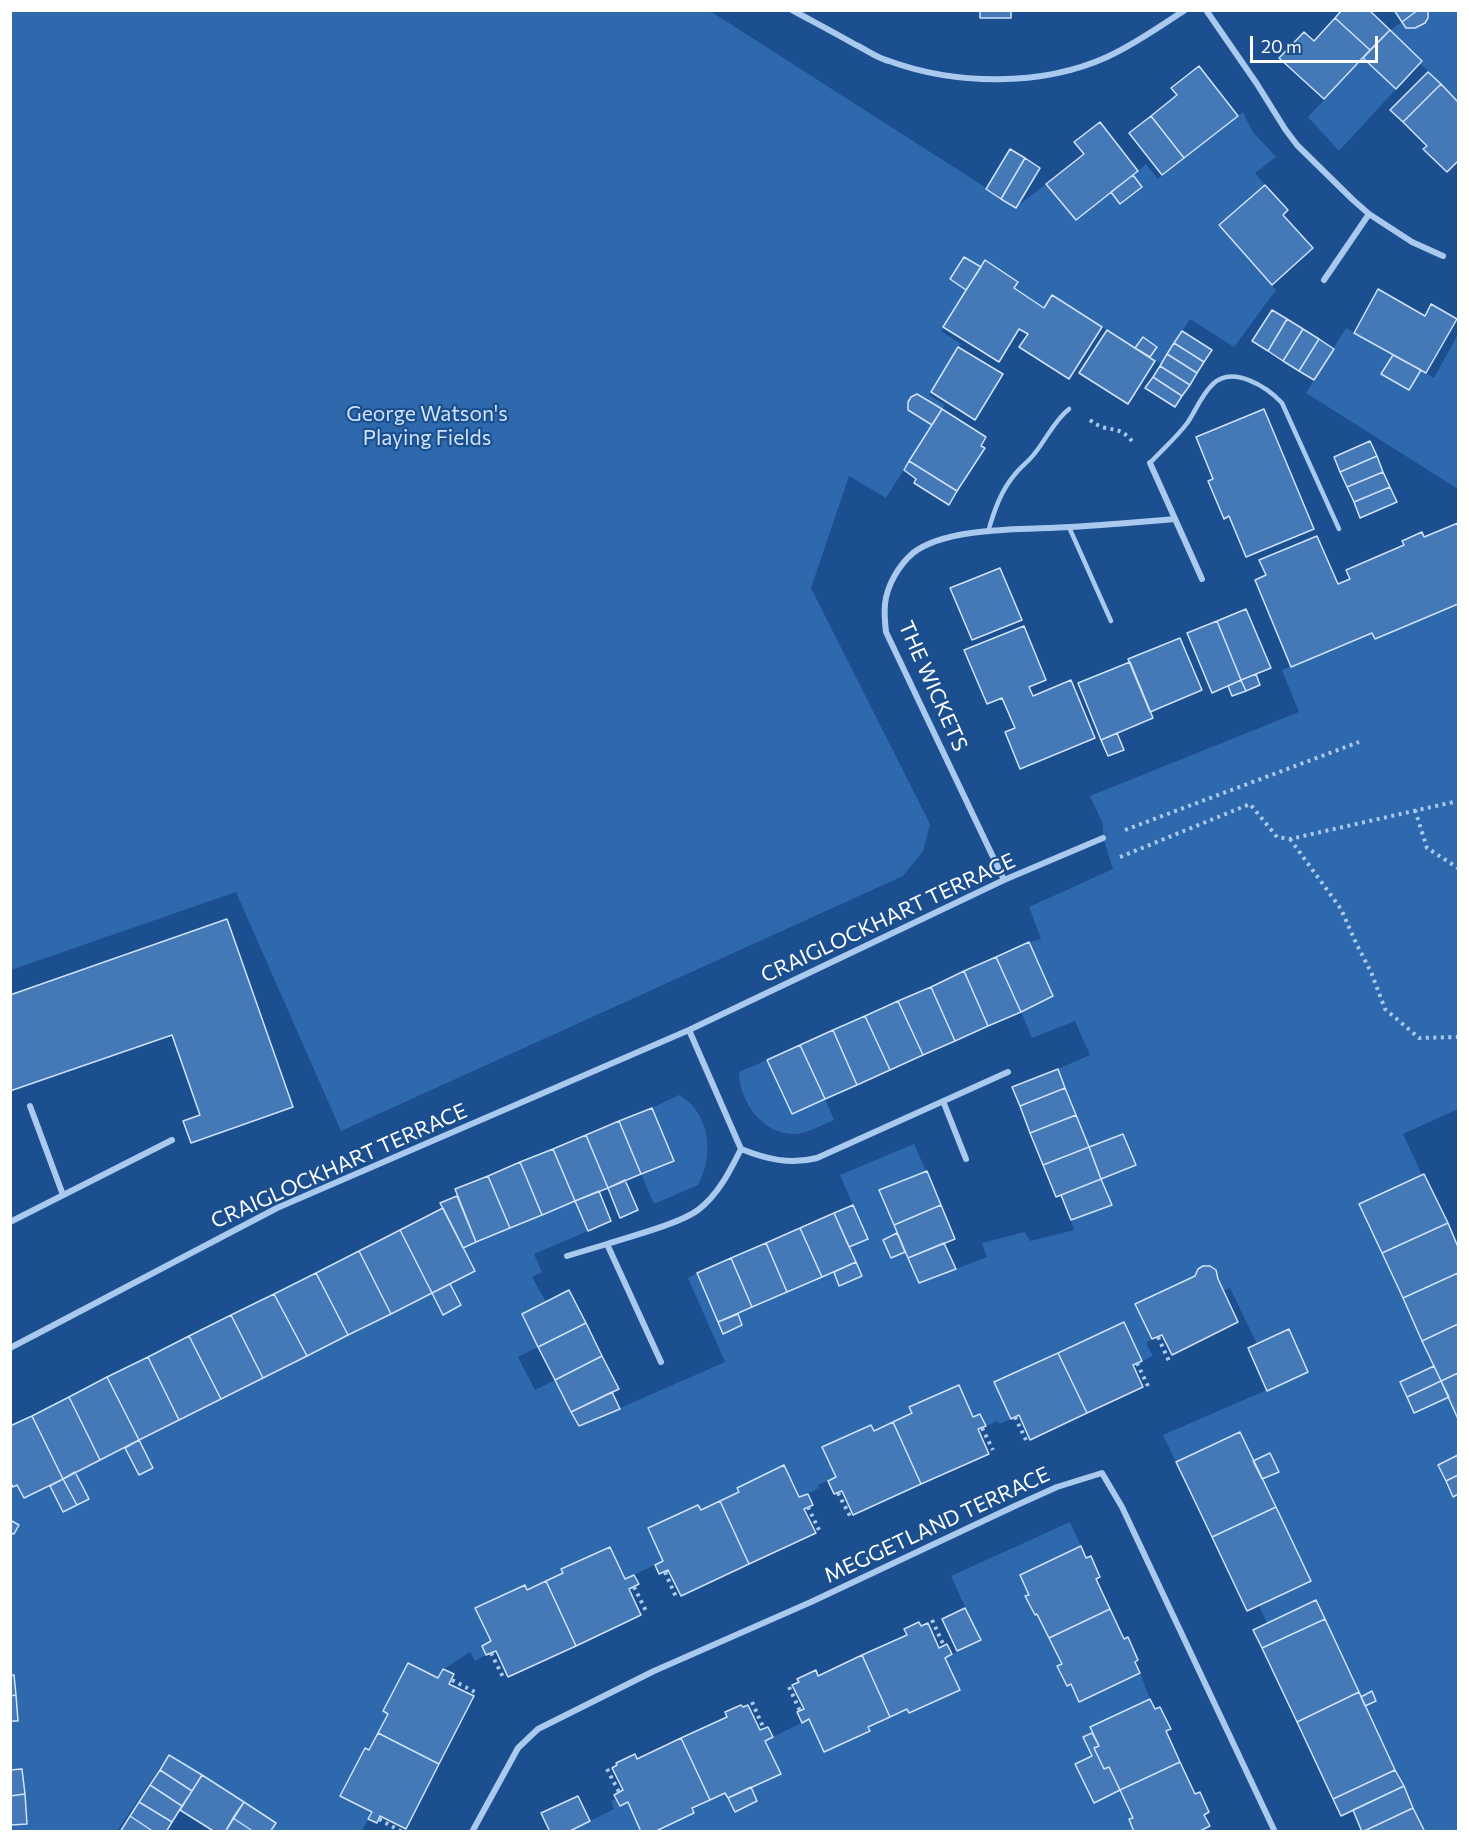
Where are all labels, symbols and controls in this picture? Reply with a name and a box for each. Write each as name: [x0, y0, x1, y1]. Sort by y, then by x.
scale bar: [1253, 24, 1380, 62]
text: 20 m: [1261, 35, 1302, 57]
park label: George Watson's Playing Fields: [346, 401, 508, 451]
street label: THE WICKETS: [893, 617, 973, 755]
street label: CRAIGLOCKHART TERRACE: [757, 848, 1019, 988]
street label: CRAIGLOCKHART TERRACE: [207, 1098, 471, 1234]
street label: MEGGETLAND TERRACE: [820, 1462, 1054, 1588]

